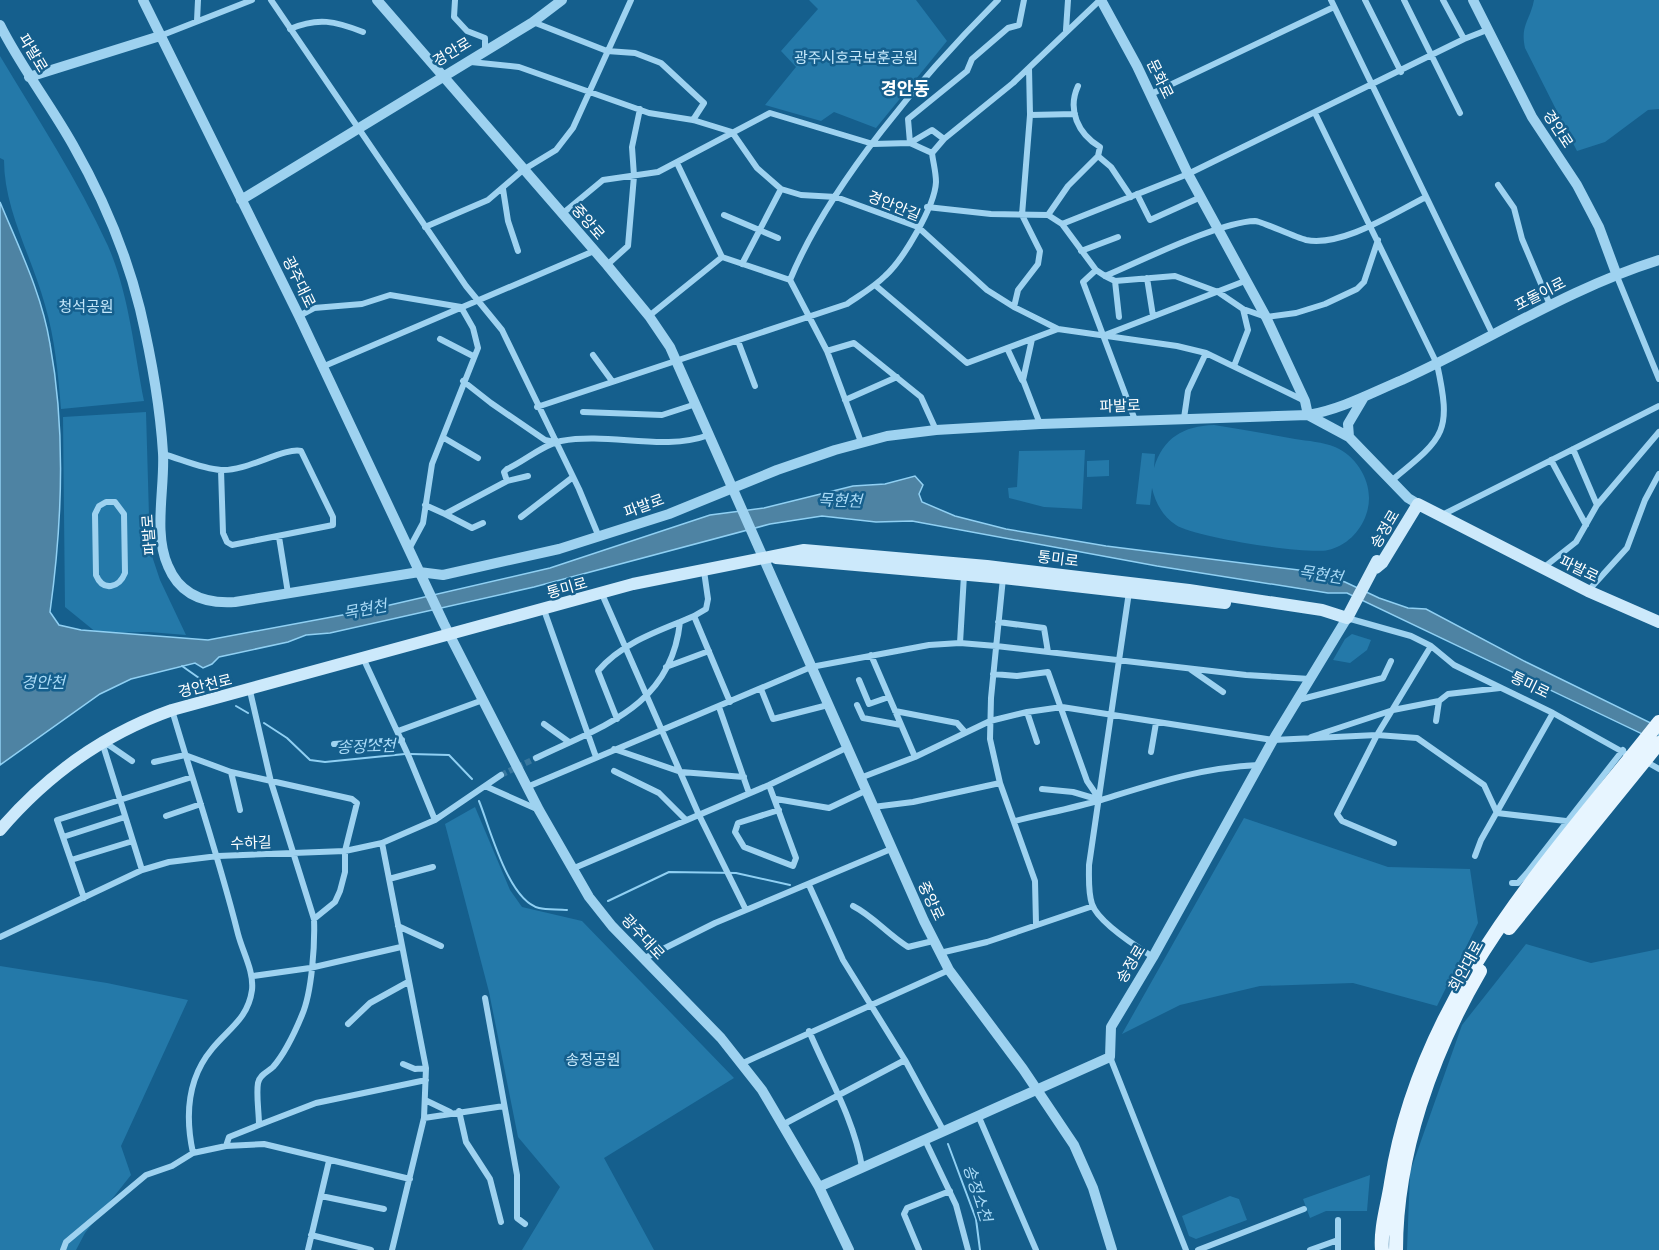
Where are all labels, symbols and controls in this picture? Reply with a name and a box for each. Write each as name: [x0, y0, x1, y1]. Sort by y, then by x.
street label: 파발로: [14, 30, 52, 76]
street label: 경안로: [429, 33, 475, 71]
park label: 광주시호국보훈공원: [794, 48, 918, 68]
street label: 문화로: [1142, 56, 1178, 102]
district label: 경안동: [880, 77, 930, 101]
street label: 경안로: [1538, 106, 1578, 152]
street label: 경안안길: [865, 186, 923, 226]
street label: 중앙로: [567, 200, 609, 244]
street label: 광주대로: [278, 253, 320, 311]
street label: 포돌이로: [1511, 273, 1569, 315]
park label: 청석공원: [58, 297, 114, 317]
street label: 파발로: [1099, 395, 1141, 417]
water label: 목현천: [818, 489, 865, 512]
street label: 파발로: [621, 490, 667, 522]
street label: 송정로: [1366, 506, 1404, 552]
street label: 파발로: [138, 514, 160, 556]
street label: 통미로: [1036, 547, 1080, 571]
street label: 파발로: [1556, 551, 1602, 587]
water label: 목현천: [1297, 561, 1347, 589]
street label: 통미로: [544, 573, 590, 603]
water label: 목현천: [341, 595, 391, 624]
street label: 통미로: [1507, 667, 1553, 703]
street label: 경안천로: [176, 670, 234, 702]
water label: 경안천: [21, 672, 67, 693]
water label: 송정소천: [336, 735, 398, 758]
street label: 수하길: [230, 832, 272, 854]
street label: 중앙로: [913, 878, 949, 924]
street label: 광주대로: [617, 910, 669, 964]
street label: 회안대로: [1444, 937, 1488, 995]
street label: 송정로: [1112, 941, 1150, 987]
park label: 송정공원: [565, 1050, 621, 1070]
water label: 송정소천: [958, 1162, 997, 1227]

